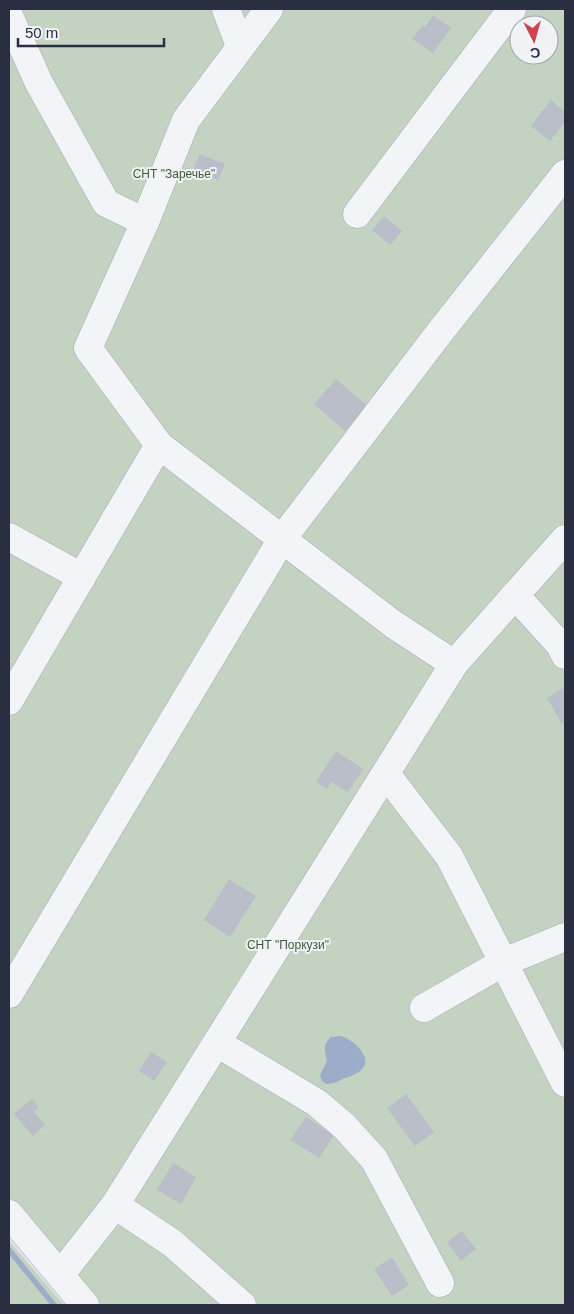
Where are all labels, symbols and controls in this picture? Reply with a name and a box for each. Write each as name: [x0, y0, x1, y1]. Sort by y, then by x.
scale bar: [18, 15, 164, 47]
north arrow: [509, 15, 559, 65]
text: 50 m: [25, 24, 58, 41]
text: С: [529, 44, 541, 61]
park label: СНТ "Заречье": [133, 167, 215, 181]
park label: СНТ "Поркузи": [247, 938, 329, 952]

